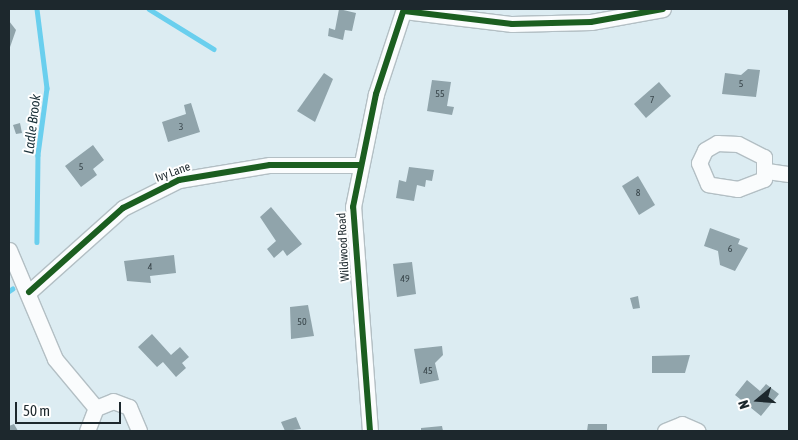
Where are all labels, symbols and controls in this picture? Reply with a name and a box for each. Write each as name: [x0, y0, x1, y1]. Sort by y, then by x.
house number: 5: [739, 78, 743, 90]
house number: 55: [435, 88, 445, 100]
water label: Ladle Brook: [20, 93, 44, 155]
house number: 7: [650, 94, 654, 106]
house number: 3: [179, 121, 183, 133]
street label: Ivy Lane: [154, 160, 192, 186]
house number: 5: [79, 161, 83, 173]
house number: 8: [636, 187, 640, 199]
street label: Wildwood Road: [335, 212, 353, 282]
house number: 6: [728, 243, 732, 255]
house number: 4: [148, 261, 152, 273]
house number: 49: [400, 273, 410, 285]
house number: 50: [297, 316, 307, 328]
house number: 45: [423, 365, 433, 377]
north arrow: [733, 375, 783, 425]
scale bar: [18, 392, 124, 424]
text: N: [735, 398, 753, 411]
text: 50 m: [23, 402, 50, 419]

